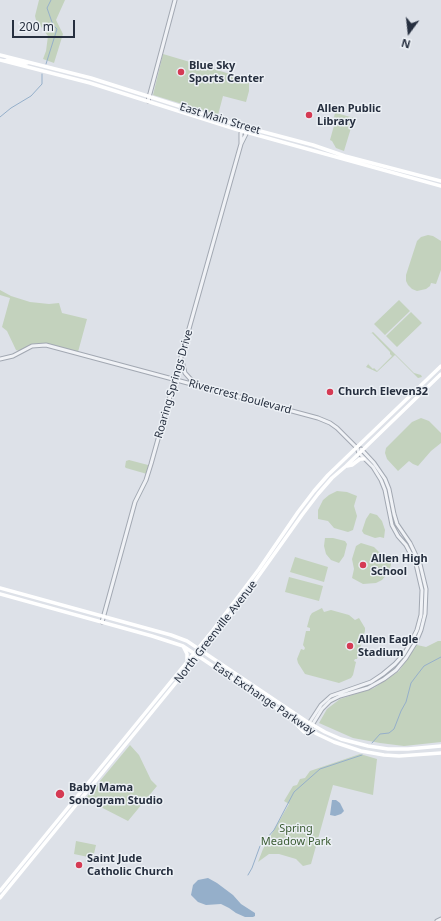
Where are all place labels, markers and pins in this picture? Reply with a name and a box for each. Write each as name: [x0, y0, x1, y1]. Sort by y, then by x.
place label: Blue Sky Sports Center: [189, 59, 264, 85]
marker: Blue Sky Sports Center: [176, 67, 186, 77]
place label: Allen Public Library: [317, 102, 381, 128]
marker: Allen Public Library: [304, 110, 314, 120]
place label: Church Eleven32: [338, 385, 428, 399]
marker: Church Eleven32: [325, 387, 335, 397]
place label: Allen High School: [371, 552, 428, 578]
marker: Allen High School: [358, 560, 368, 570]
place label: Allen Eagle Stadium: [358, 633, 418, 659]
marker: Allen Eagle Stadium: [345, 641, 355, 651]
place label: Baby Mama Sonogram Studio: [69, 781, 163, 807]
marker: Baby Mama Sonogram Studio: [54, 788, 66, 800]
place label: Saint Jude Catholic Church: [87, 852, 173, 878]
marker: Saint Jude Catholic Church: [74, 860, 84, 870]

